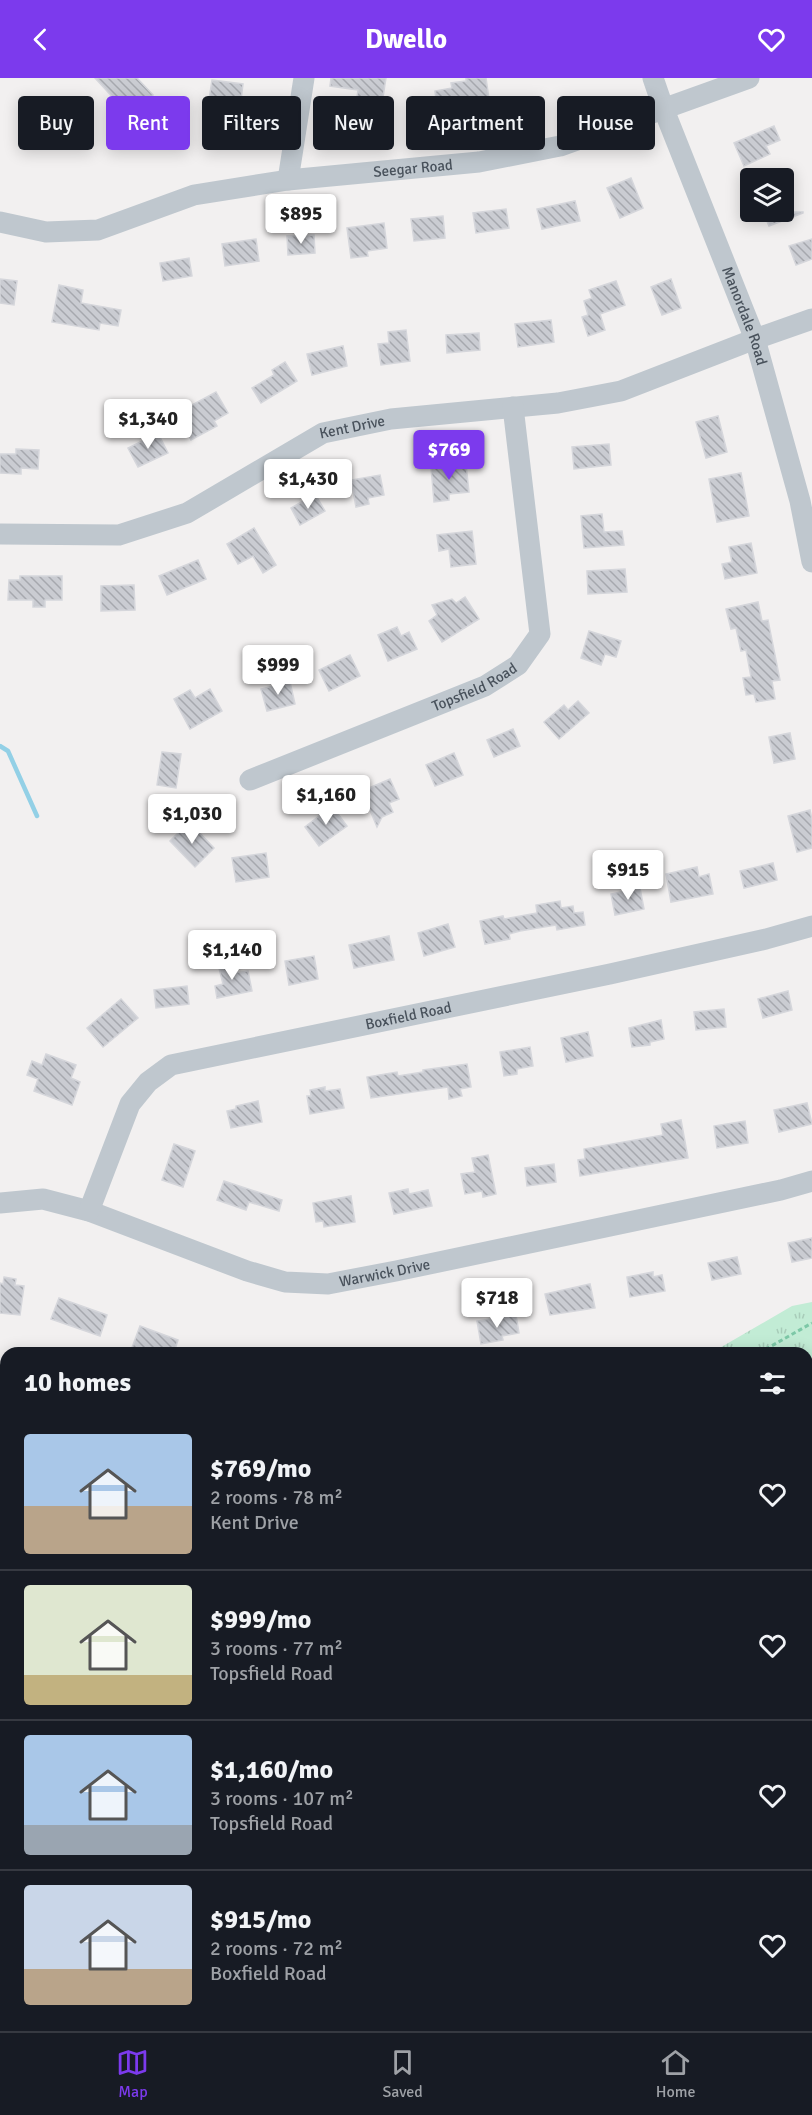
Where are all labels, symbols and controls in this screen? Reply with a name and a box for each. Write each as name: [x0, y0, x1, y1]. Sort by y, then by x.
icon: back: [24, 23, 57, 56]
text: Dwello: [365, 23, 447, 56]
icon: heart: [755, 23, 788, 56]
chip: Buy: [18, 96, 94, 150]
chip: Rent: [106, 96, 190, 150]
chip: Filters: [202, 96, 301, 150]
chip: New: [313, 96, 394, 150]
chip: Apartment: [406, 96, 545, 150]
chip: House: [557, 96, 655, 150]
street label: Seegar Road: [372, 156, 454, 181]
map controls: [740, 168, 794, 222]
button: layers: [740, 168, 794, 222]
pin: $895: [265, 194, 337, 245]
text: $895: [279, 201, 323, 226]
street label: Manordale Road: [718, 264, 771, 367]
pin: $1,340: [99, 399, 197, 450]
text: $1,340: [118, 406, 178, 431]
street label: Kent Drive: [318, 411, 387, 443]
pin: $769: [413, 430, 485, 481]
text: $769: [427, 437, 471, 462]
pin: $1,430: [259, 459, 357, 510]
text: $1,430: [278, 466, 338, 491]
pin: $999: [242, 645, 314, 696]
text: $999: [256, 652, 300, 677]
street label: Topsfield Road: [429, 659, 520, 715]
pin: $1,160: [277, 775, 375, 826]
text: $1,160: [296, 782, 356, 807]
pin: $1,030: [143, 794, 241, 845]
text: $1,030: [162, 801, 222, 826]
pin: $915: [592, 850, 664, 901]
text: $915: [606, 857, 650, 882]
pin: $1,140: [183, 930, 281, 981]
text: $1,140: [202, 937, 262, 962]
street label: Boxfield Road: [364, 998, 453, 1034]
street label: Warwick Drive: [338, 1255, 432, 1291]
pin: $718: [461, 1278, 533, 1329]
text: $718: [475, 1285, 519, 1310]
text: 10 homes: [24, 1367, 131, 1399]
icon: filters: [756, 1367, 789, 1400]
text: $769/mo: [210, 1453, 311, 1485]
icon: home: [72, 1458, 144, 1530]
icon: heart: [756, 1478, 789, 1511]
text: 2 rooms · 78 m²: [210, 1485, 343, 1510]
text: Kent Drive: [210, 1510, 299, 1535]
text: $999/mo: [210, 1604, 311, 1636]
icon: home: [72, 1609, 144, 1681]
icon: heart: [756, 1629, 789, 1662]
text: 3 rooms · 77 m²: [210, 1636, 343, 1661]
text: Topsfield Road: [210, 1661, 333, 1686]
text: $1,160/mo: [210, 1754, 333, 1786]
icon: home: [72, 1759, 144, 1831]
icon: heart: [756, 1779, 789, 1812]
text: 3 rooms · 107 m²: [210, 1786, 354, 1811]
text: Topsfield Road: [210, 1811, 333, 1836]
text: $915/mo: [210, 1904, 311, 1936]
icon: home: [72, 1909, 144, 1981]
icon: heart: [756, 1929, 789, 1962]
text: 2 rooms · 72 m²: [210, 1936, 343, 1961]
text: Boxfield Road: [210, 1961, 327, 1986]
tab: Map: [116, 2046, 149, 2102]
tab: Saved: [382, 2046, 423, 2102]
tab: Home: [656, 2046, 696, 2102]

